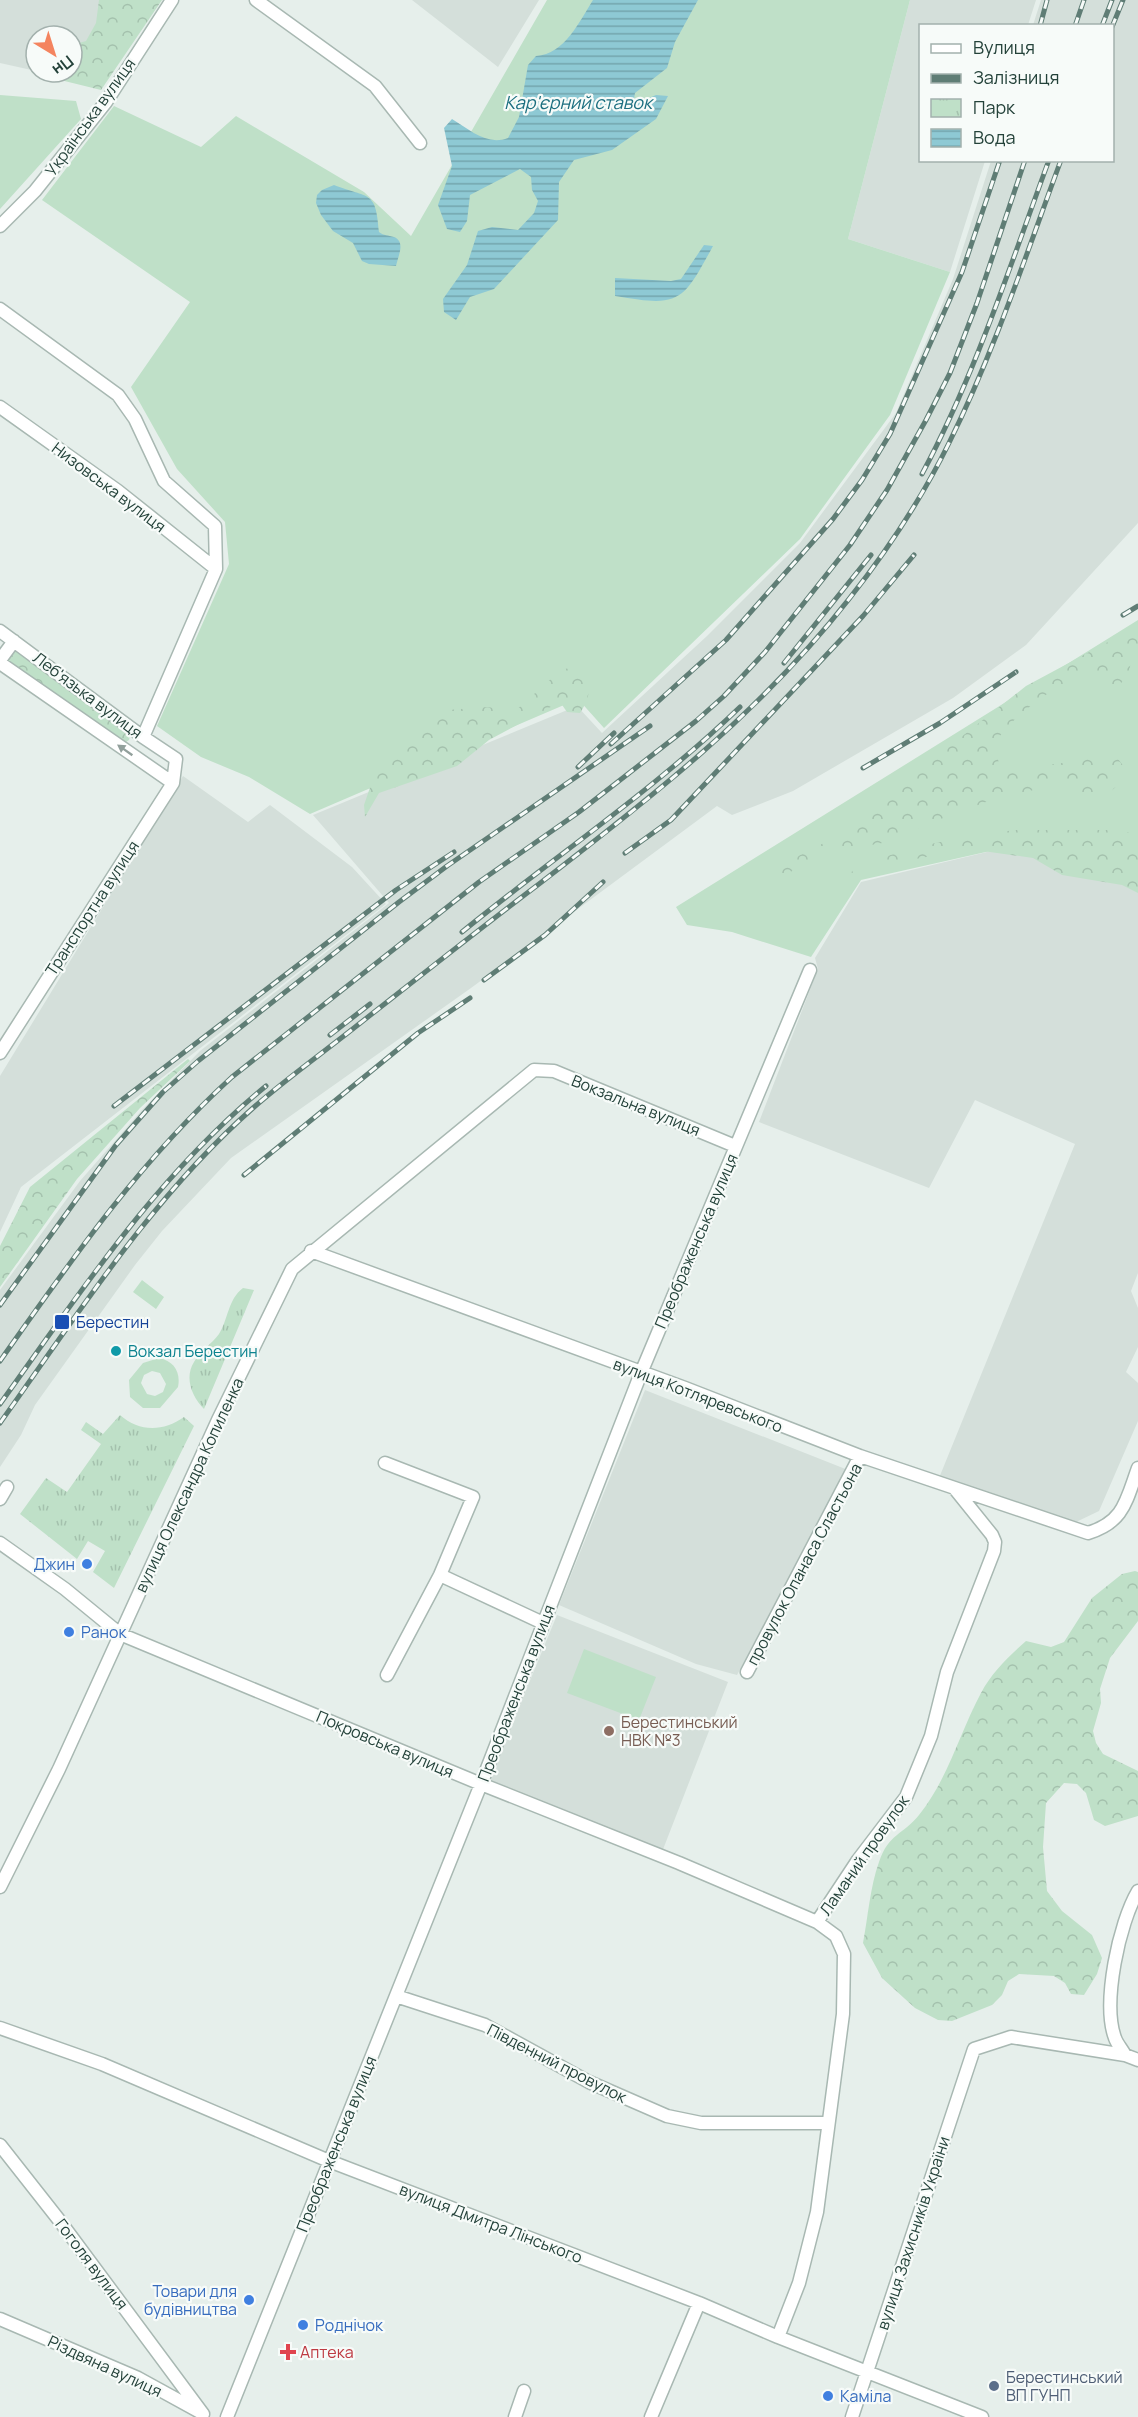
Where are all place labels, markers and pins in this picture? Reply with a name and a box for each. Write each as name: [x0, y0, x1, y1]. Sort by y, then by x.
place label: Берестин: [76, 1311, 149, 1333]
marker: Берестин: [53, 1313, 71, 1331]
place label: Вокзал Берестин: [128, 1340, 258, 1362]
marker: Вокзал Берестин: [109, 1344, 123, 1358]
place label: Джин: [33, 1553, 75, 1575]
marker: Джин: [80, 1557, 94, 1571]
place label: Ранок: [81, 1621, 127, 1643]
marker: Ранок: [62, 1625, 76, 1639]
place label: Берестинський НВК №3: [621, 1711, 738, 1751]
marker: Берестинський НВК №3: [602, 1724, 616, 1738]
place label: Товари для будівництва: [144, 2280, 237, 2320]
marker: Товари для будівництва: [242, 2293, 256, 2307]
place label: Роднічок: [315, 2314, 384, 2336]
marker: Роднічок: [296, 2318, 310, 2332]
place label: Аптека: [300, 2341, 354, 2363]
marker: Аптека: [281, 2345, 295, 2359]
place label: Берестинський ВП ГУНП: [1006, 2366, 1123, 2406]
marker: Берестинський ВП ГУНП: [987, 2379, 1001, 2393]
place label: Каміла: [840, 2385, 891, 2407]
marker: Каміла: [821, 2389, 835, 2403]

